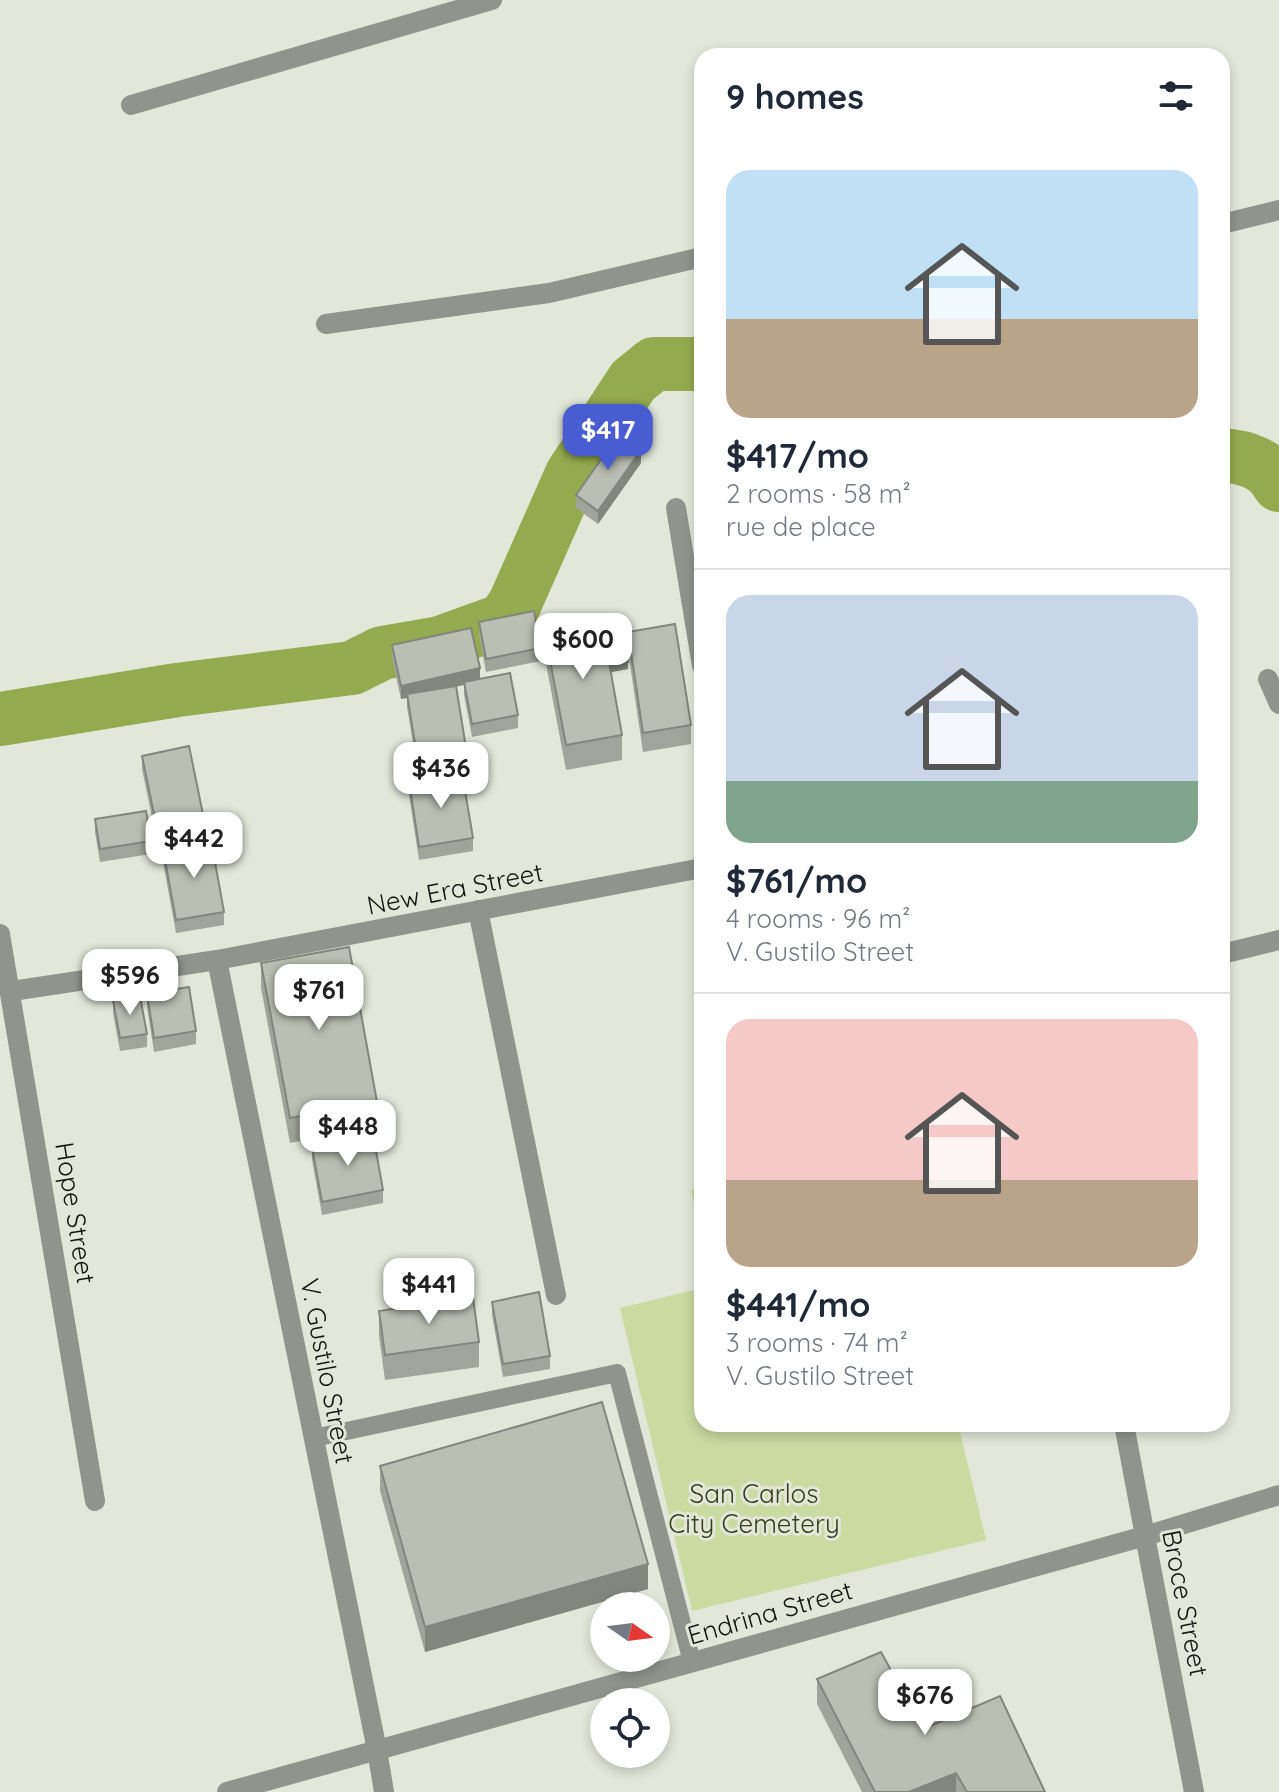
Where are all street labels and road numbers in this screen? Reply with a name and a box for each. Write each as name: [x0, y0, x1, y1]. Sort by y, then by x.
street label: New Era Street: [364, 855, 546, 922]
street label: Hope Street: [48, 1140, 103, 1286]
street label: V. Gustilo Street: [293, 1275, 362, 1466]
street label: Broce Street: [1155, 1527, 1216, 1679]
street label: Endrina Street: [684, 1573, 856, 1652]

